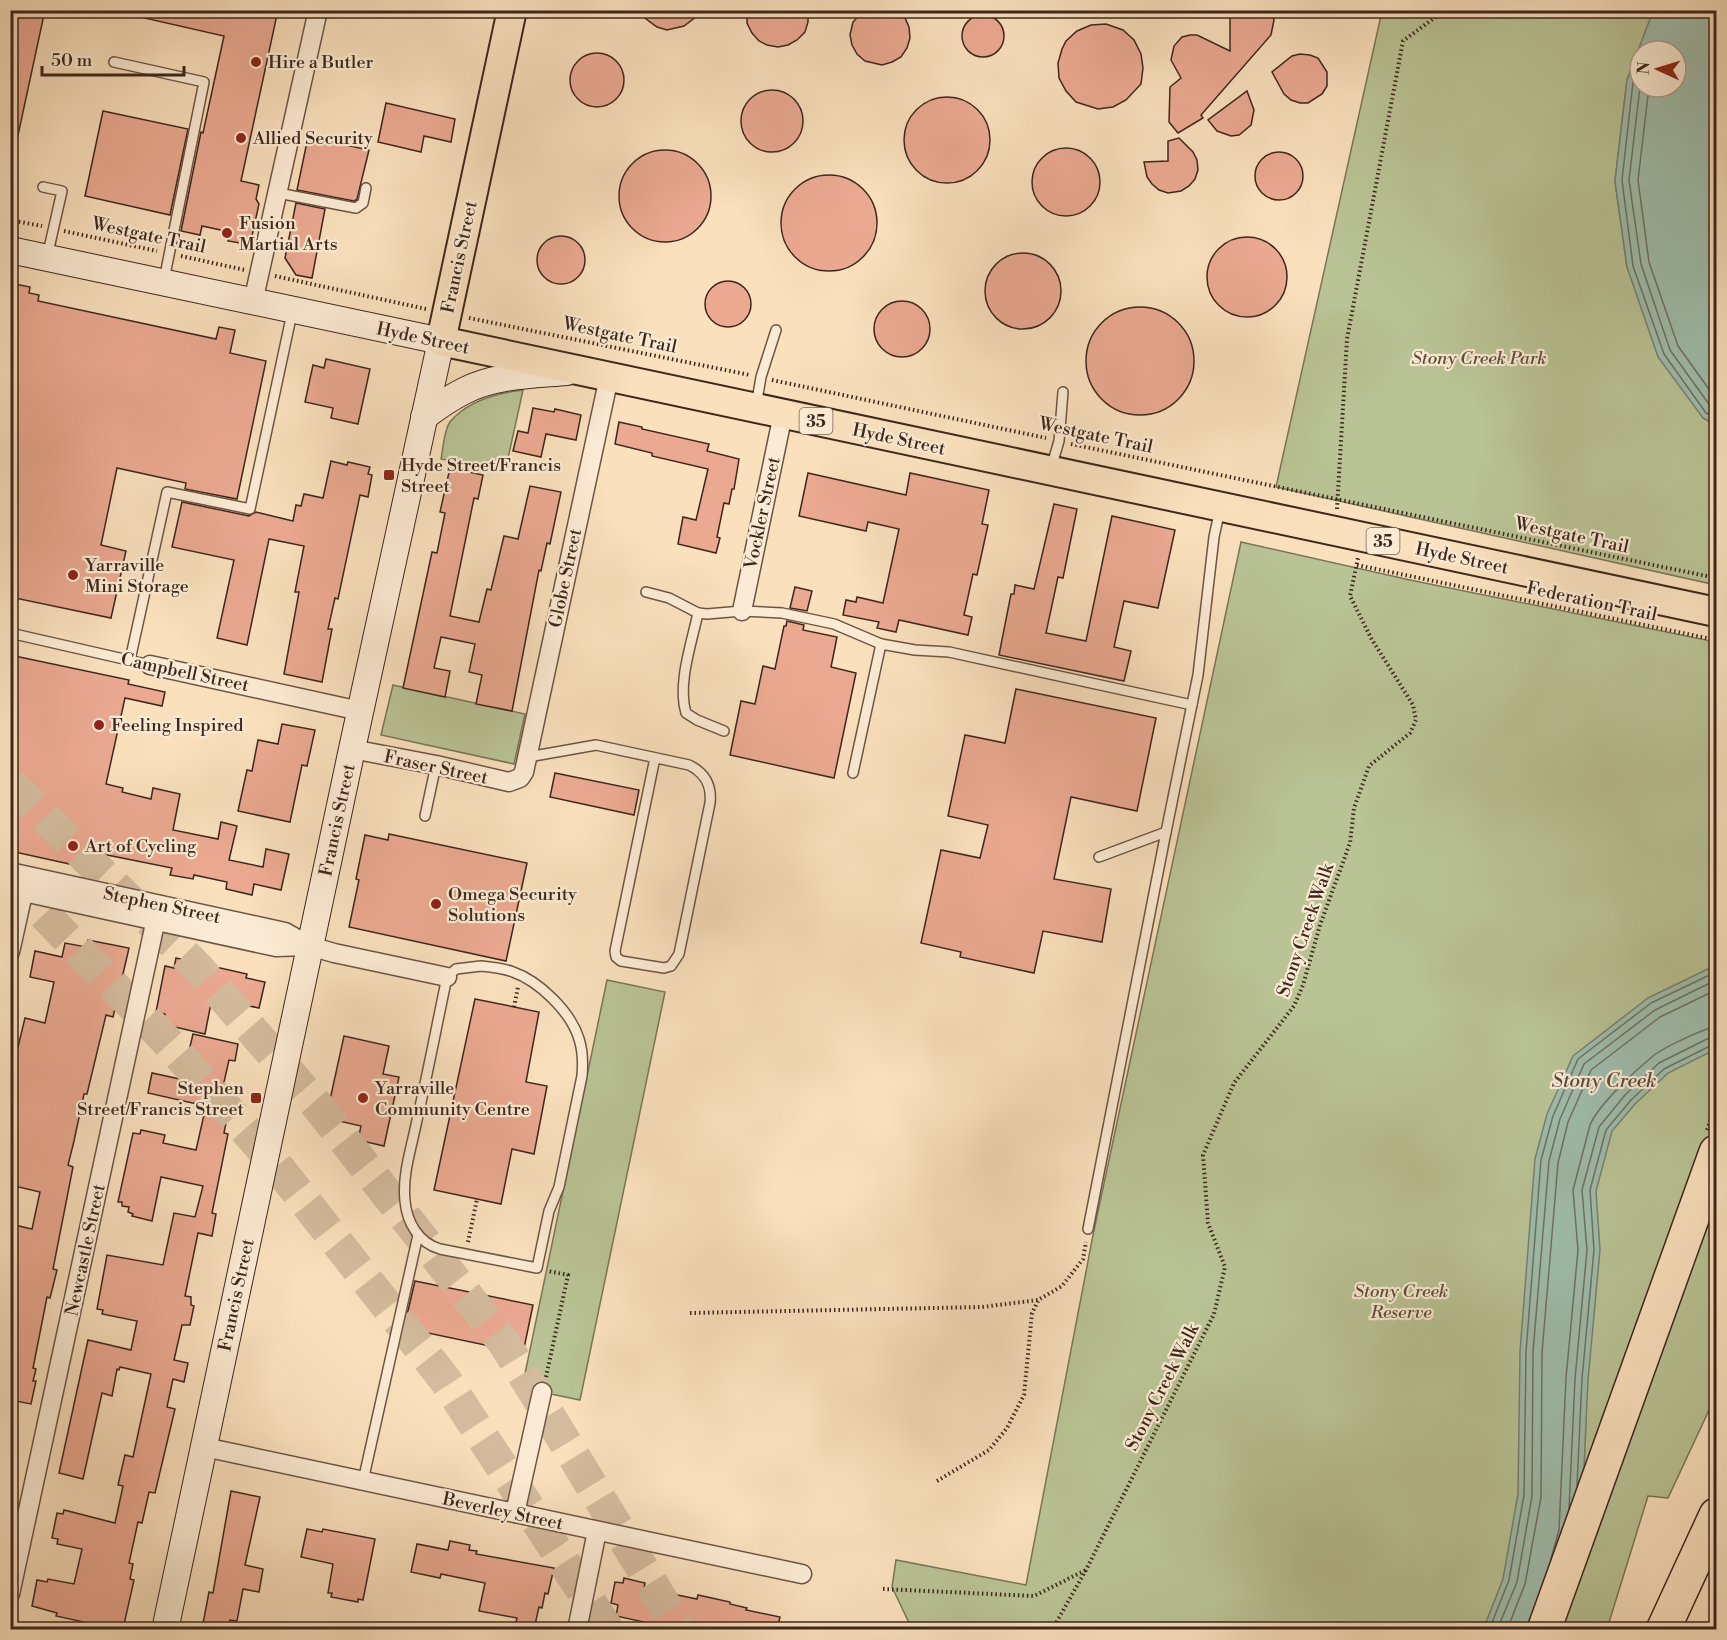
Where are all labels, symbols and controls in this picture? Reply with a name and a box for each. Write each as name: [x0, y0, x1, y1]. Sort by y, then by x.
scale bar: [42, 39, 184, 77]
north arrow: [1628, 39, 1688, 99]
text: 50 m: [51, 49, 93, 72]
place label: Hire a Butler: [268, 51, 374, 74]
marker: Hire a Butler: [249, 55, 263, 69]
text: N: [1634, 61, 1654, 75]
place label: Allied Security: [252, 127, 373, 150]
marker: Allied Security: [234, 131, 248, 145]
street label: Francis Street: [436, 198, 483, 316]
street label: Westgate Trail: [89, 212, 209, 259]
place label: Fusion Martial Arts: [239, 212, 338, 256]
marker: Fusion Martial Arts: [220, 226, 234, 240]
street label: Westgate Trail: [560, 312, 680, 359]
street label: Hyde Street: [374, 317, 472, 360]
park label: Stony Creek Park: [1411, 347, 1547, 370]
road number: 35: [800, 408, 832, 434]
street label: Westgate Trail: [1036, 412, 1156, 459]
street label: Hyde Street: [850, 418, 948, 461]
place label: Hyde Street/Francis Street: [401, 454, 561, 498]
street label: Vockler Street: [739, 454, 786, 573]
marker: Hyde Street/Francis Street: [382, 468, 396, 482]
street label: Westgate Trail: [1512, 512, 1632, 559]
street label: Globe Street: [544, 526, 587, 630]
road number: 35: [1366, 528, 1400, 554]
street label: Hyde Street: [1413, 537, 1511, 580]
place label: Yarraville Mini Storage: [84, 554, 189, 598]
marker: Yarraville Mini Storage: [66, 568, 80, 582]
street label: Federation Trail: [1525, 576, 1660, 627]
street label: Campbell Street: [119, 648, 252, 697]
place label: Feeling Inspired: [111, 714, 244, 737]
marker: Feeling Inspired: [92, 718, 106, 732]
street label: Fraser Street: [382, 745, 491, 790]
street label: Francis Street: [314, 761, 361, 879]
place label: Art of Cycling: [84, 835, 197, 858]
marker: Art of Cycling: [66, 839, 80, 853]
street label: Stony Creek Walk: [1272, 859, 1340, 1000]
street label: Stephen Street: [101, 882, 223, 929]
place label: Omega Security Solutions: [448, 883, 577, 927]
marker: Omega Security Solutions: [429, 897, 443, 911]
water label: Stony Creek: [1551, 1069, 1657, 1094]
place label: Stephen Street/Francis Street: [77, 1077, 245, 1121]
place label: Yarraville Community Centre: [374, 1077, 530, 1121]
marker: Stephen Street/Francis Street: [249, 1091, 263, 1105]
marker: Yarraville Community Centre: [356, 1091, 370, 1105]
street label: Newcastle Street: [60, 1181, 111, 1318]
street label: Francis Street: [213, 1236, 260, 1354]
park label: Stony Creek Reserve: [1354, 1280, 1448, 1324]
street label: Stony Creek Walk: [1120, 1318, 1205, 1455]
street label: Beverley Street: [440, 1487, 566, 1536]

